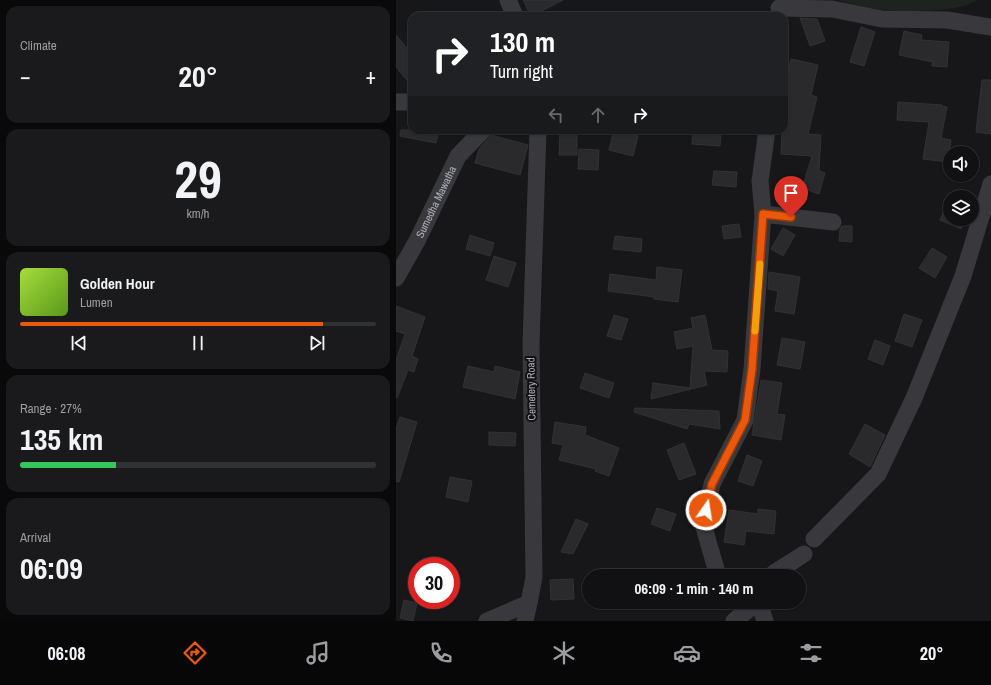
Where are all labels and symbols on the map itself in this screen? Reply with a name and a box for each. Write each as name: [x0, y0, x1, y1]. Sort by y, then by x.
street label: Sumedha Mawatha: [413, 164, 459, 240]
pin: [774, 176, 808, 217]
street label: Cemetery Road: [523, 357, 539, 421]
position arrow: [685, 489, 727, 531]
speed limit sign: 30: [408, 557, 460, 609]

